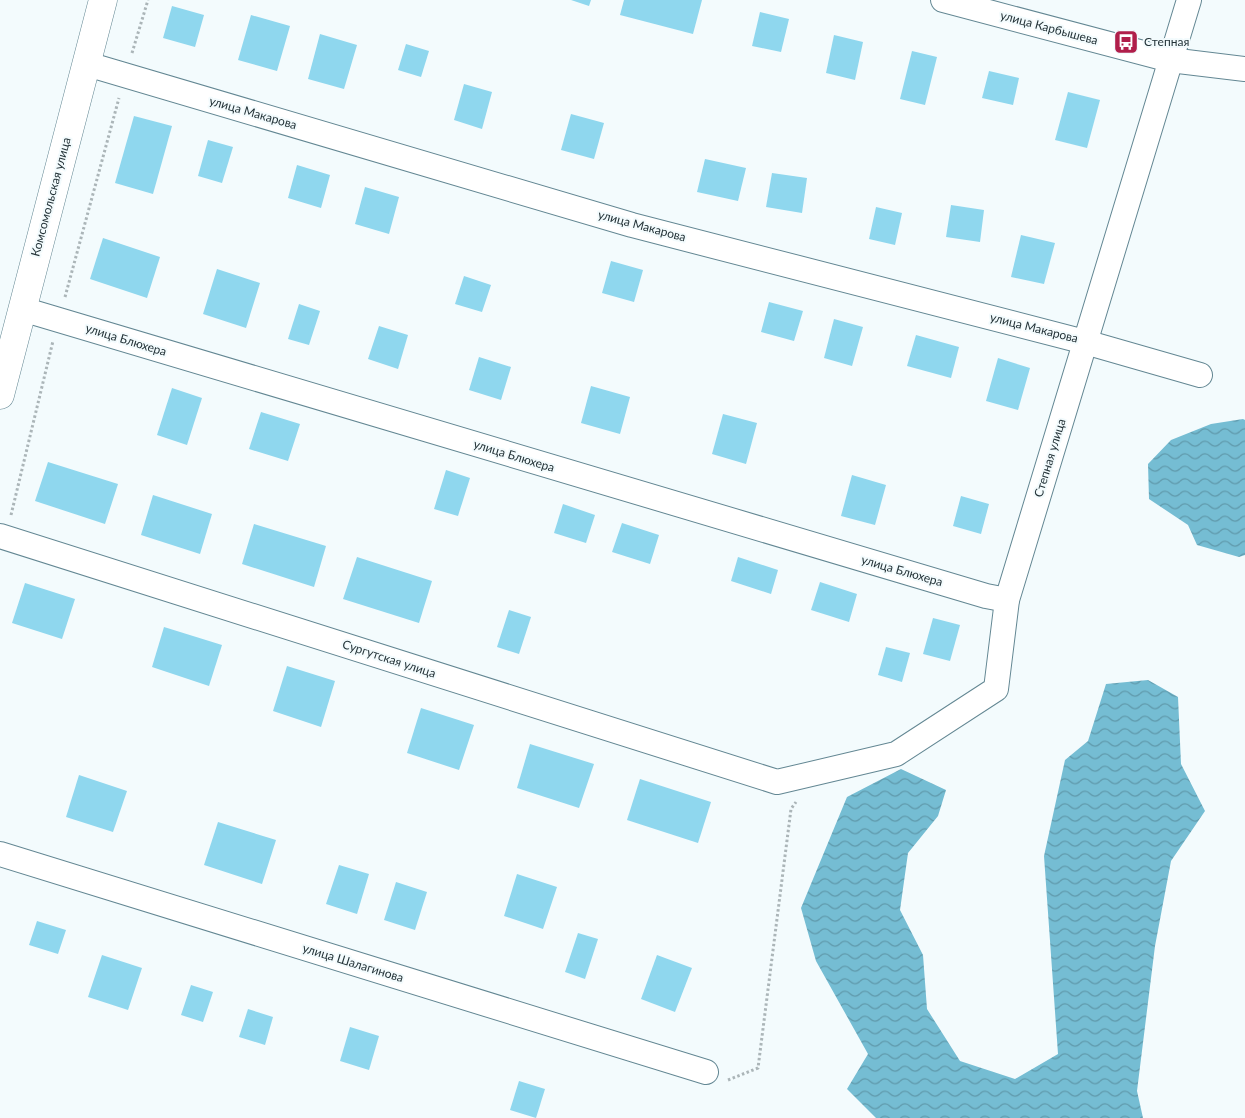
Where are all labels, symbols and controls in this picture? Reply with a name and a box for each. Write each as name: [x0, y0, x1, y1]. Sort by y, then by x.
street label: улица Карбышева: [999, 7, 1100, 48]
bus stop icon: Степная: [1113, 29, 1139, 55]
place label: Степная: [1144, 34, 1189, 49]
street label: улица Макарова: [208, 93, 299, 132]
street label: Комсомольская улица: [27, 136, 74, 258]
street label: улица Макарова: [597, 207, 688, 244]
street label: улица Макарова: [988, 309, 1080, 346]
street label: улица Блюхера: [84, 320, 169, 359]
street label: Степная улица: [1030, 417, 1069, 499]
street label: улица Блюхера: [472, 436, 557, 475]
street label: улица Блюхера: [860, 552, 945, 589]
street label: Сургутская улица: [341, 636, 438, 681]
street label: улица Шалагинова: [301, 940, 406, 985]

